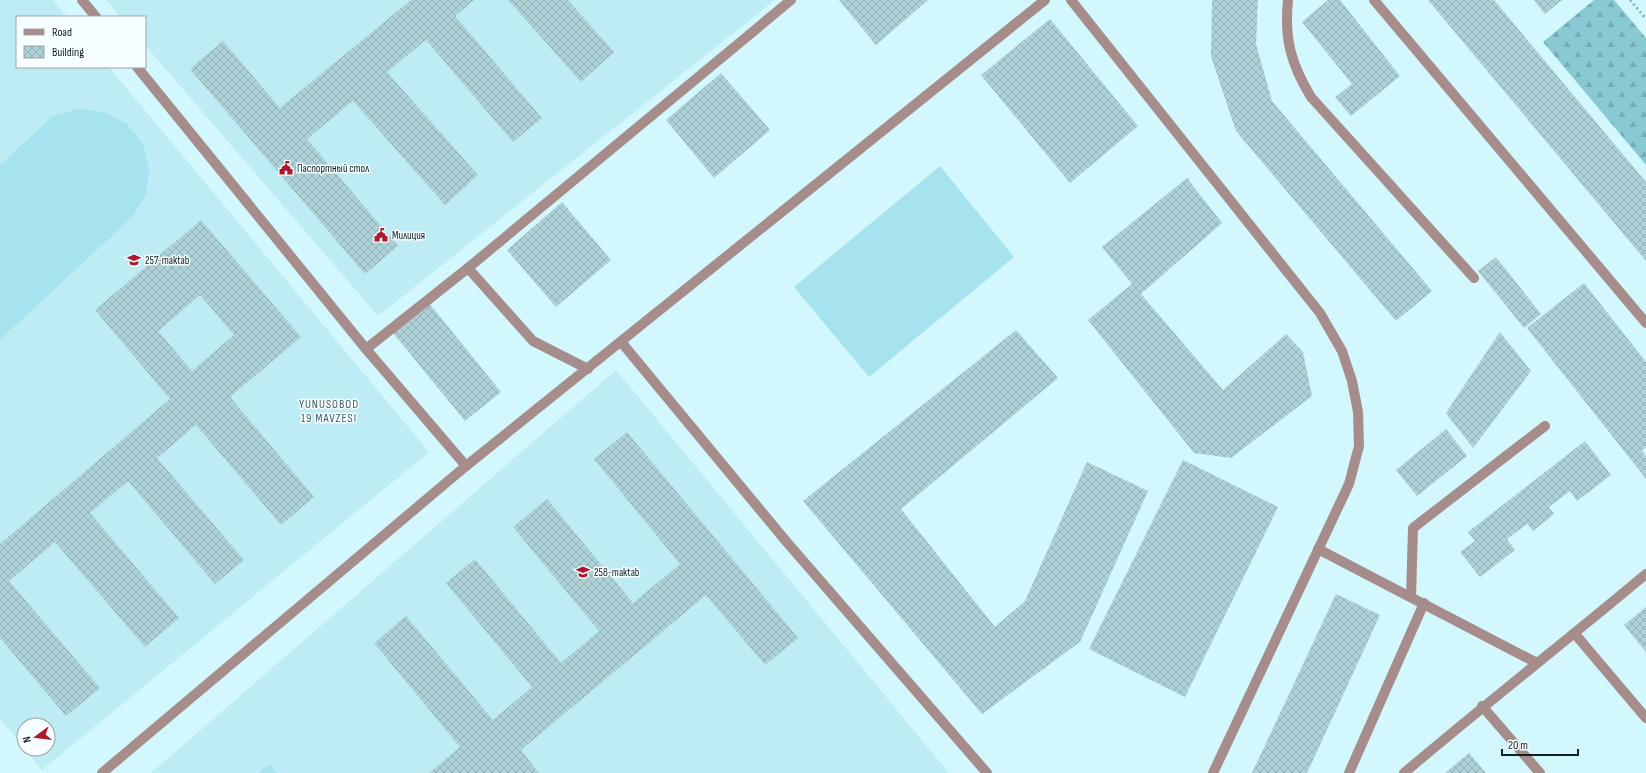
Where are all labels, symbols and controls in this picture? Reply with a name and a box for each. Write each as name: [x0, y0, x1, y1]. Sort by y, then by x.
legend: [16, 16, 146, 68]
text: Road: [52, 25, 72, 40]
text: Building: [52, 45, 84, 60]
public building icon: Паспортный стол: [278, 160, 294, 176]
place label: Паспортный стол: [297, 162, 369, 175]
public building icon: Милиция: [373, 227, 389, 243]
place label: Милиция: [392, 229, 425, 242]
school or university icon: 257-maktab: [126, 252, 142, 268]
place label: 257-maktab: [145, 254, 190, 267]
district label: YUNUSOBOD 19 MAVZESI: [299, 397, 359, 426]
school or university icon: 258-maktab: [575, 564, 591, 580]
place label: 258-maktab: [594, 566, 640, 579]
north arrow: [16, 717, 56, 757]
scale bar: [1502, 731, 1578, 757]
text: N: [20, 735, 34, 744]
text: 20 m: [1508, 738, 1528, 753]

